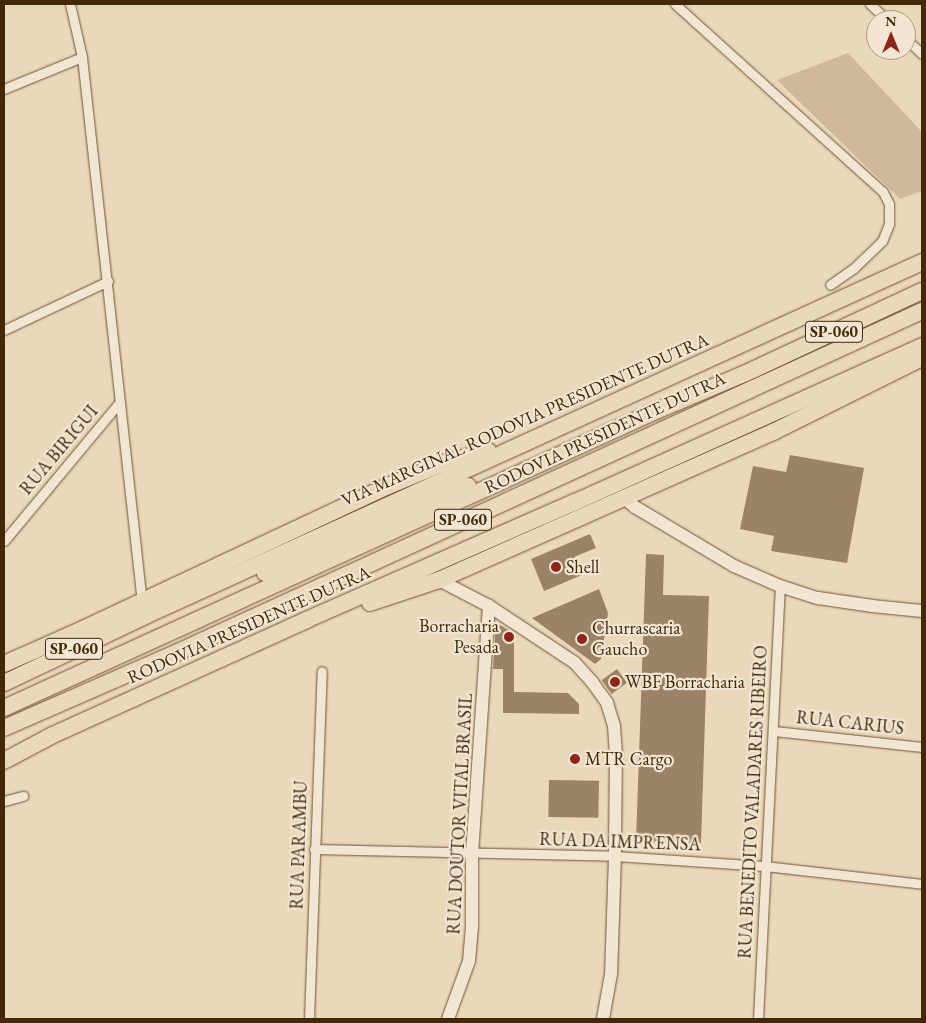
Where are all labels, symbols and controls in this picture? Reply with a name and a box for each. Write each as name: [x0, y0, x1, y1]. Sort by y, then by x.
north arrow: [866, 10, 916, 60]
text: N: [885, 12, 897, 30]
road number: SP-060: [804, 318, 864, 346]
street label: VIA MARGINAL RODOVIA PRESIDENTE DUTRA: [338, 329, 712, 511]
street label: RODOVIA PRESIDENTE DUTRA: [481, 368, 729, 498]
street label: RUA BIRIGUI: [15, 401, 103, 499]
road number: SP-060: [433, 506, 493, 534]
place label: Shell: [566, 556, 599, 578]
marker: Shell: [550, 561, 562, 573]
street label: RODOVIA PRESIDENTE DUTRA: [124, 562, 374, 688]
place label: Borracharia Pesada: [419, 616, 499, 659]
place label: Churrascaria Gaucho: [592, 618, 680, 660]
marker: Borracharia Pesada: [503, 631, 515, 643]
marker: Churrascaria Gaucho: [576, 633, 588, 645]
road number: SP-060: [44, 636, 104, 662]
street label: RUA BENEDITO VALADARES RIBEIRO: [734, 645, 772, 959]
place label: WBF Borracharia: [625, 671, 745, 693]
marker: WBF Borracharia: [609, 676, 621, 688]
street label: RUA DOUTOR VITAL BRASIL: [443, 693, 477, 935]
street label: RUA CARIUS: [795, 707, 905, 739]
place label: MTR Cargo: [585, 748, 672, 770]
marker: MTR Cargo: [569, 753, 581, 765]
street label: RUA PARAMBU: [286, 780, 312, 910]
street label: RUA DA IMPRENSA: [539, 828, 701, 856]

